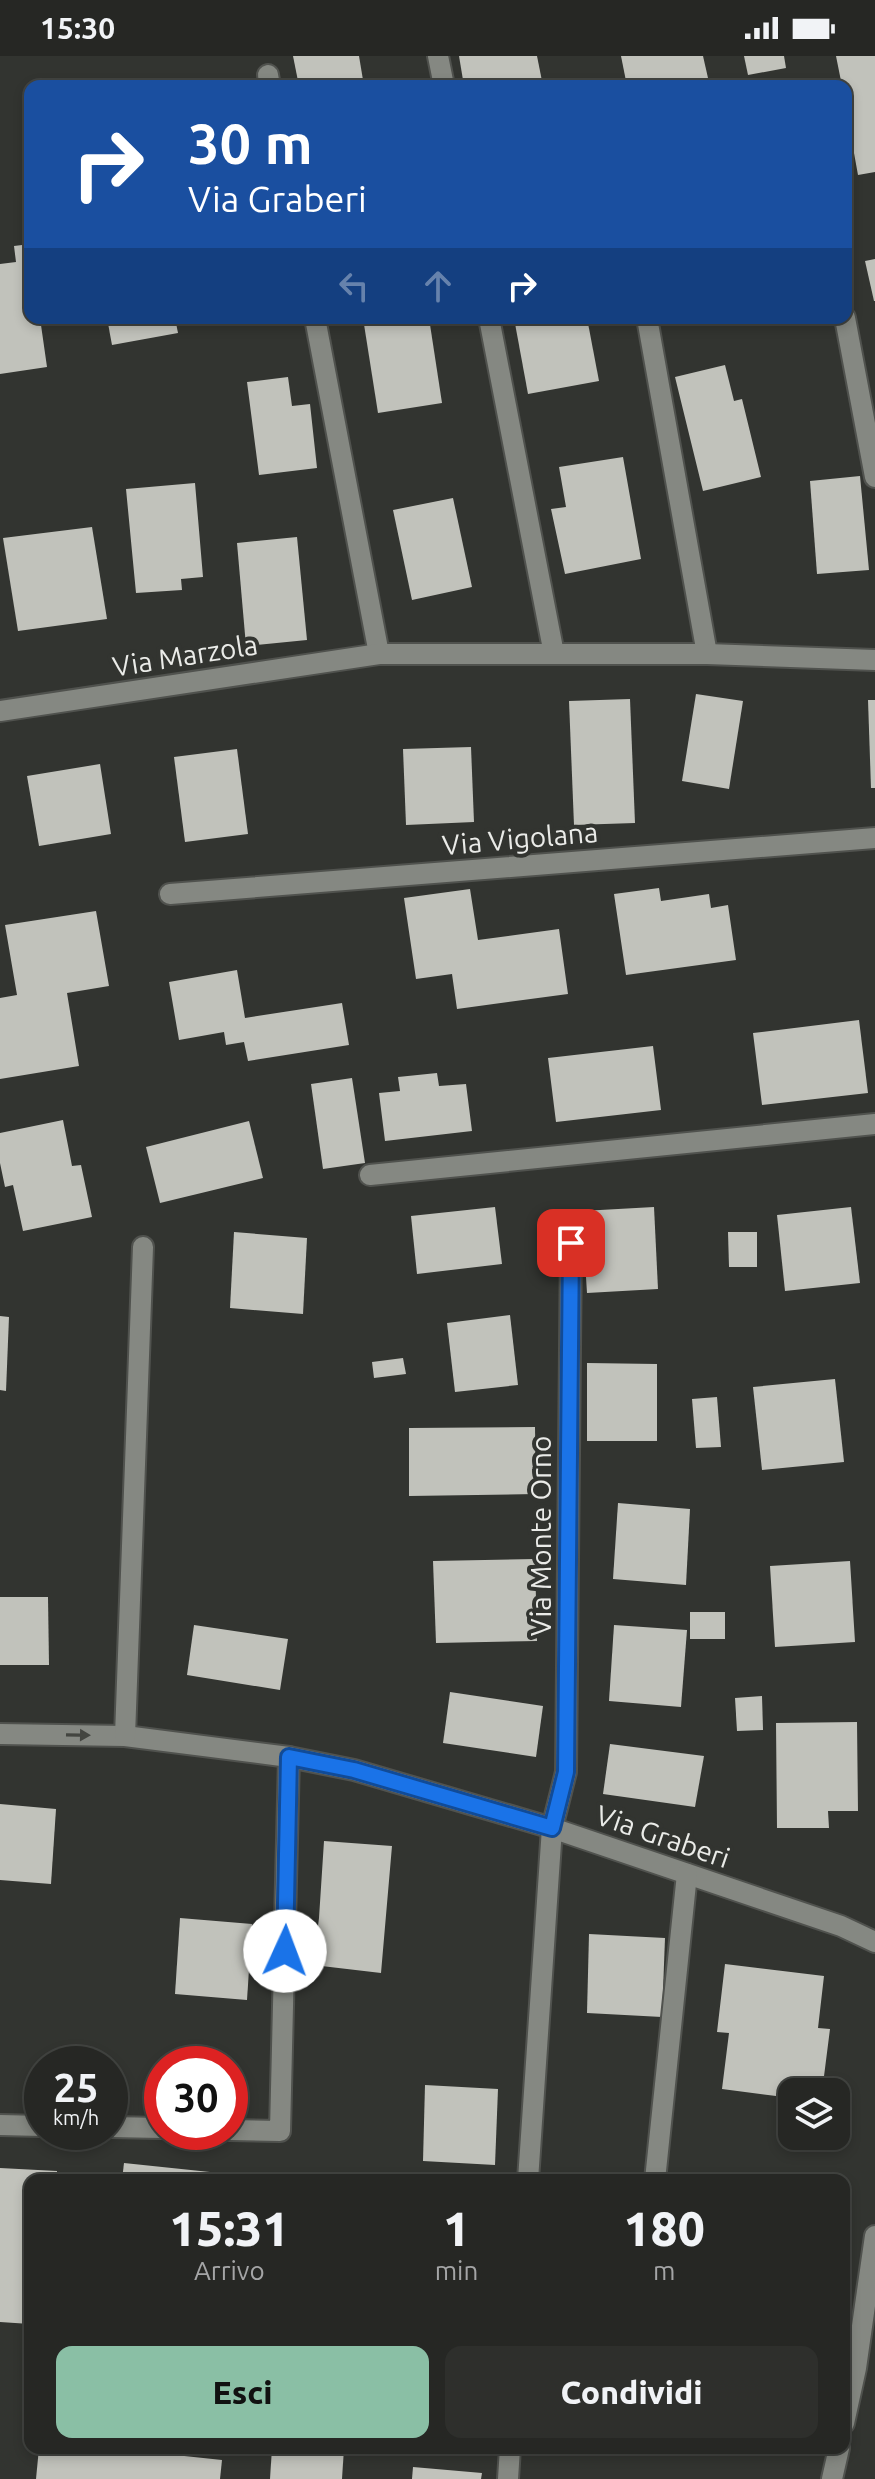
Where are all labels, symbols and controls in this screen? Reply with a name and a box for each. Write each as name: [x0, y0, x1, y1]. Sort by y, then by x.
text: 15:30: [40, 11, 115, 45]
icon: right: [56, 112, 160, 216]
text: 30 m: [188, 112, 313, 175]
text: Via Graberi: [188, 178, 367, 219]
icon: left: [332, 264, 376, 308]
icon: ahead: [416, 264, 460, 308]
icon: right: [500, 264, 544, 308]
street label: Via Marzola: [110, 628, 260, 682]
street label: Via Vigolana: [441, 816, 599, 860]
pin: [537, 1209, 605, 1277]
icon: arrive: [549, 1221, 593, 1265]
street label: Via Monte Orno: [525, 1436, 556, 1636]
one-way arrow: [66, 1729, 91, 1741]
street label: Via Graberi: [592, 1799, 734, 1873]
position arrow: [243, 1909, 327, 1993]
speed limit sign: 30: [144, 2046, 248, 2150]
text: 25: [53, 2065, 99, 2110]
map controls: [778, 2078, 850, 2150]
button: layers: [778, 2078, 850, 2150]
text: km/h: [53, 2106, 99, 2129]
text: 15:31: [169, 2201, 289, 2255]
text: 1: [443, 2201, 470, 2255]
text: 180: [624, 2201, 705, 2255]
text: Arrivo: [194, 2256, 265, 2285]
text: min: [435, 2256, 478, 2285]
text: m: [653, 2256, 675, 2285]
button: Esci: [56, 2346, 429, 2438]
button: Condividi: [445, 2346, 818, 2438]

